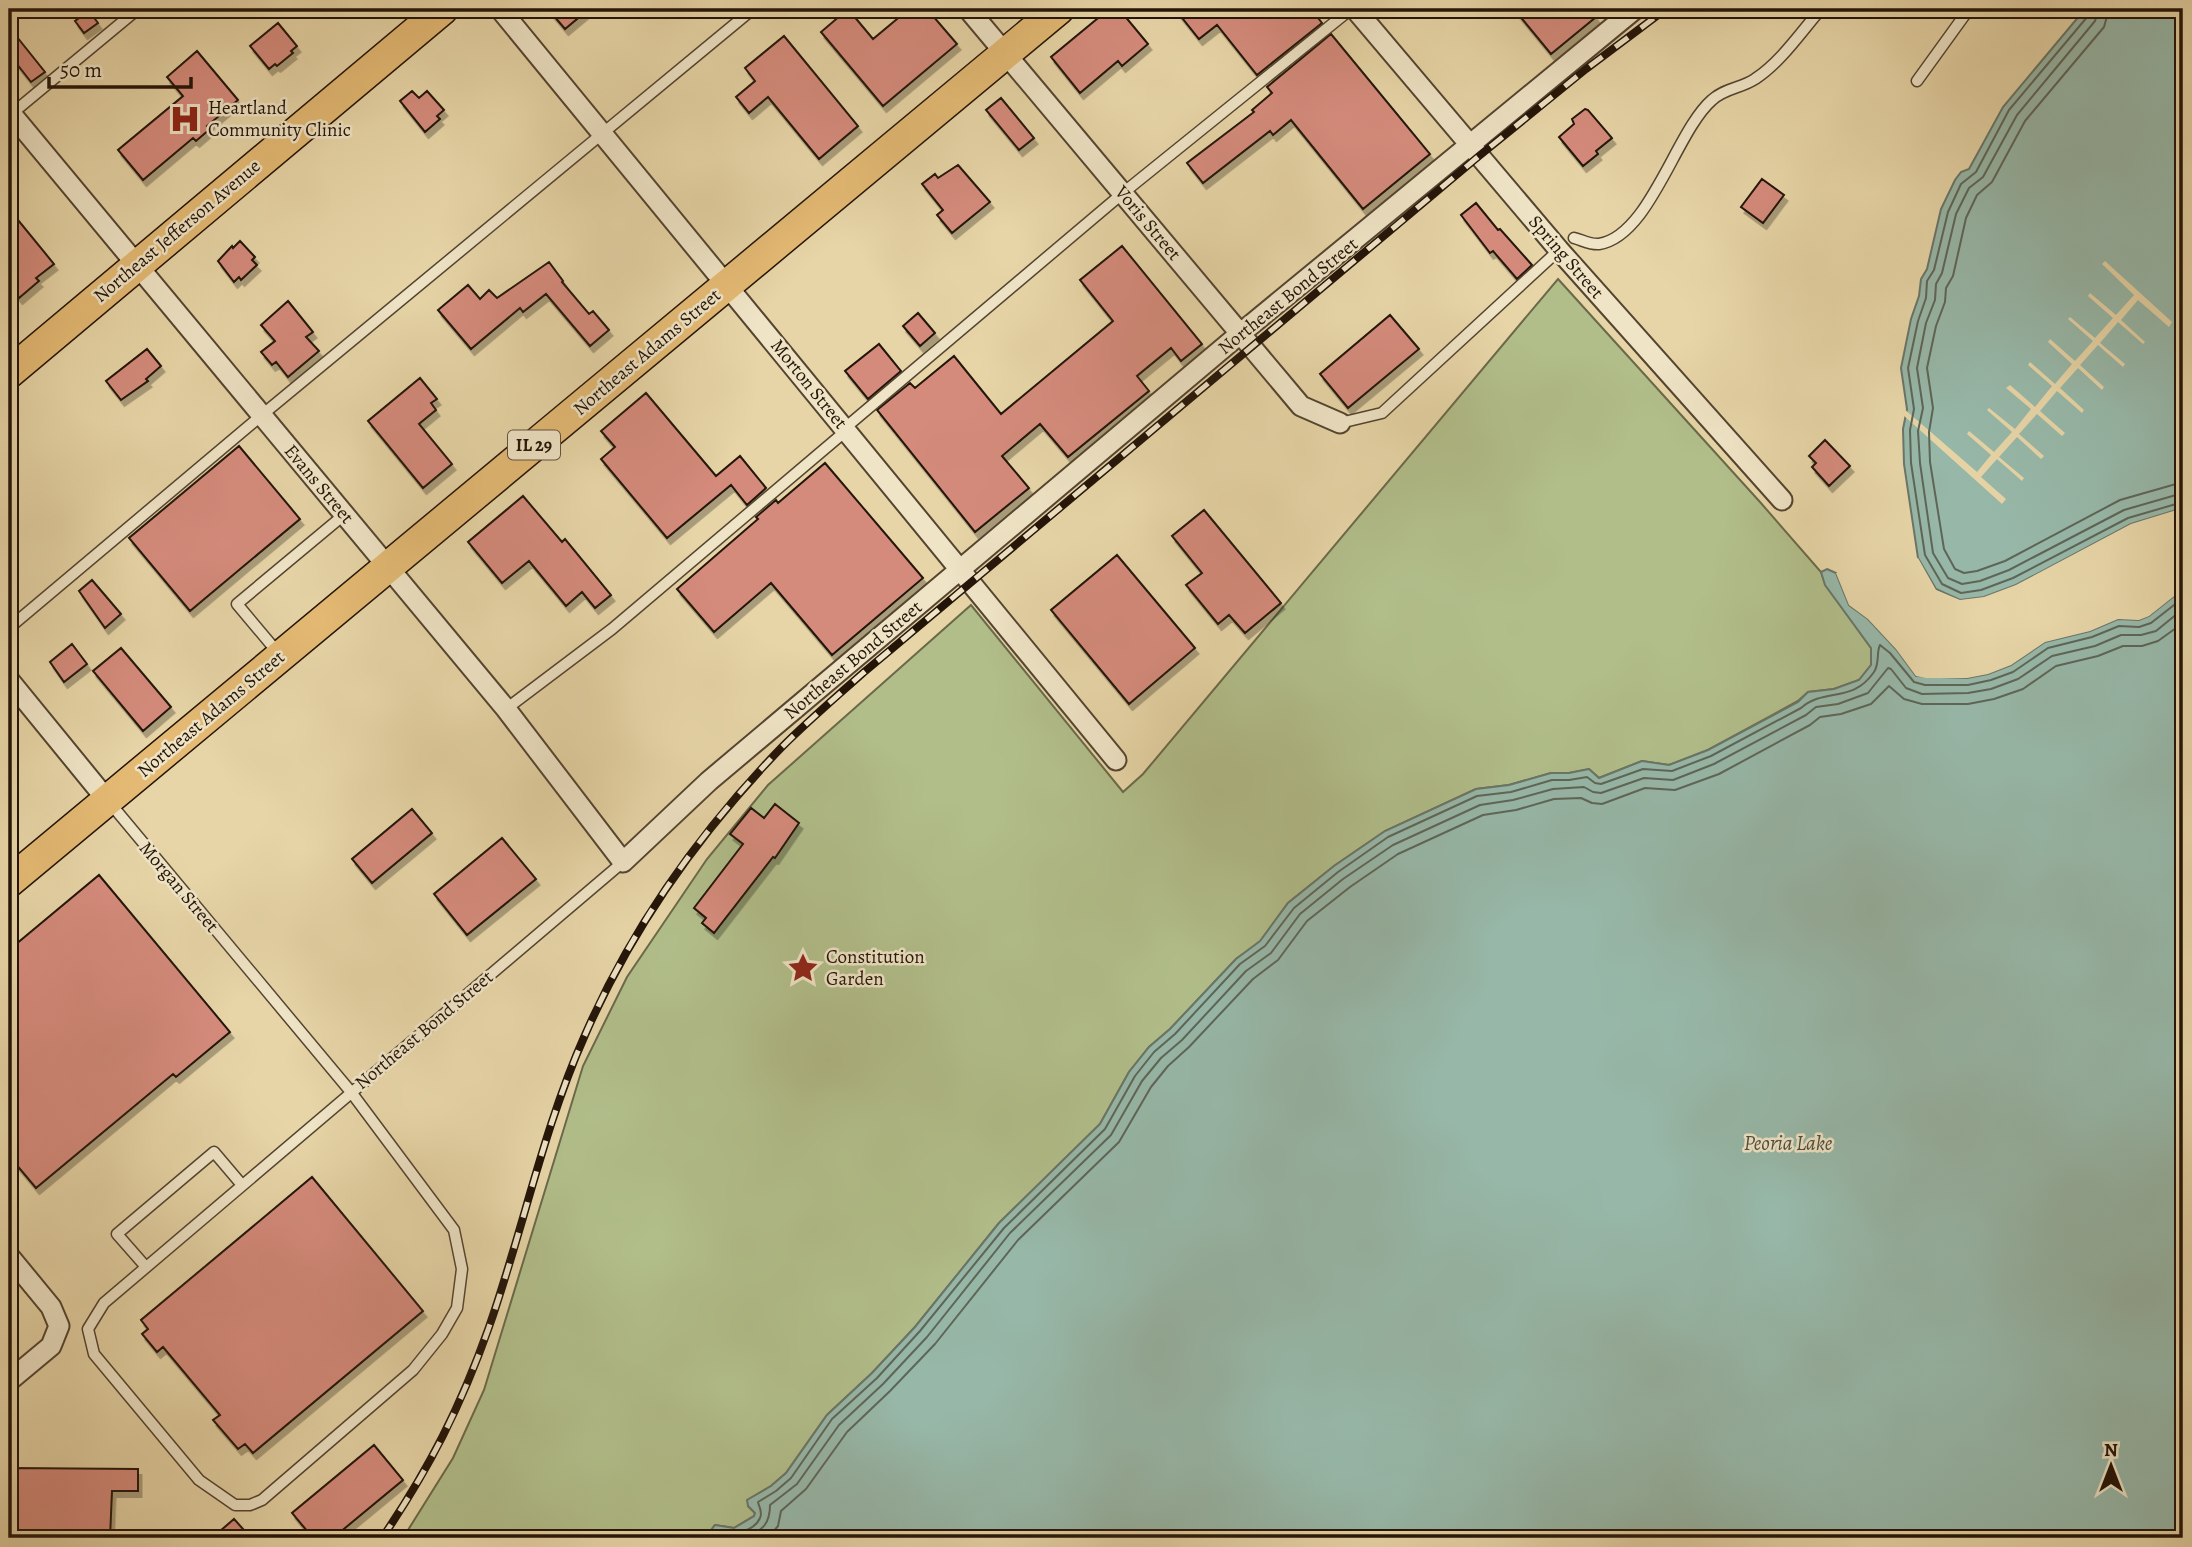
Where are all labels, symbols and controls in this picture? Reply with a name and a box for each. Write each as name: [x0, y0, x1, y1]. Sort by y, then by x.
scale bar: [49, 46, 191, 90]
text: 50 m: [60, 56, 102, 84]
place label: Heartland Community Clinic: [208, 95, 351, 143]
hospital icon: Heartland Community Clinic: [168, 102, 202, 136]
street label: Northeast Jefferson Avenue: [88, 153, 266, 309]
street label: Voris Street: [1108, 179, 1187, 266]
street label: Spring Street: [1522, 210, 1610, 304]
street label: Northeast Bond Street: [1213, 231, 1363, 361]
street label: Northeast Adams Street: [568, 282, 726, 422]
street label: Morton Street: [765, 333, 853, 435]
road number: IL 29: [508, 430, 560, 460]
street label: Evans Street: [278, 439, 360, 529]
street label: Northeast Bond Street: [778, 594, 928, 726]
street label: Northeast Adams Street: [132, 644, 290, 784]
street label: Morgan Street: [133, 836, 225, 938]
place label: Constitution Garden: [826, 944, 925, 992]
place icon: Constitution Garden: [786, 951, 820, 985]
street label: Northeast Bond Street: [349, 964, 499, 1096]
water label: Peoria Lake: [1744, 1129, 1833, 1157]
north arrow: [2076, 1432, 2146, 1502]
text: N: [2104, 1437, 2118, 1463]

